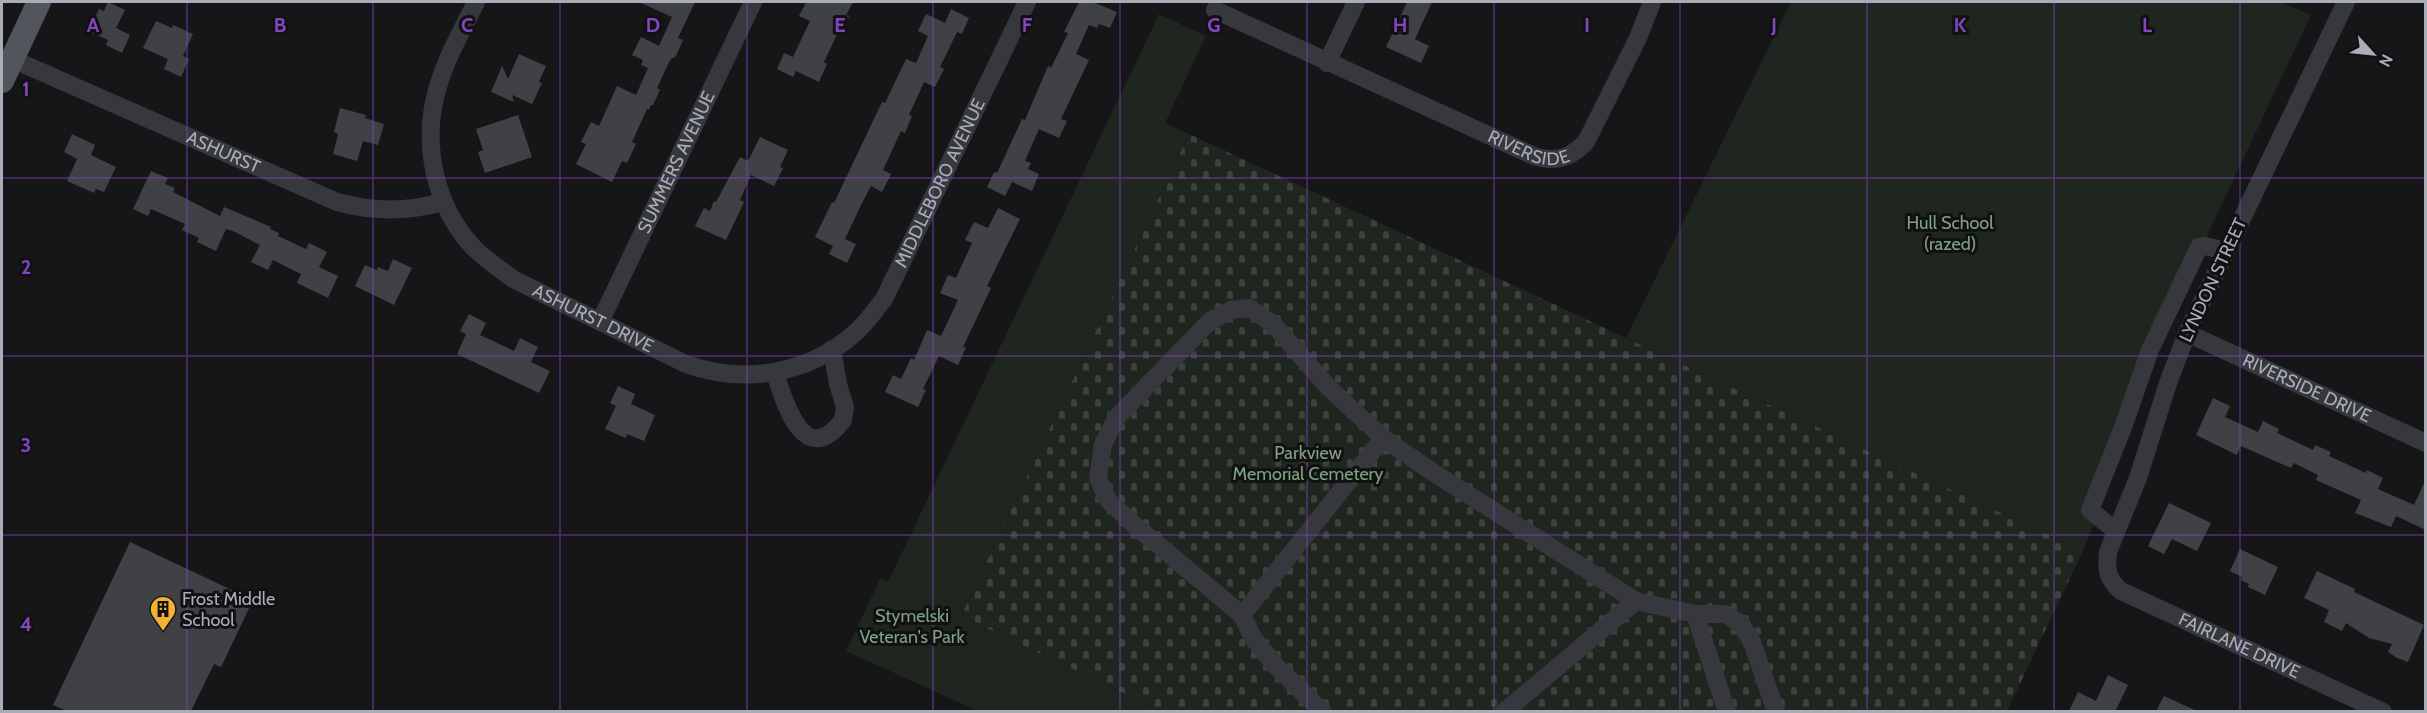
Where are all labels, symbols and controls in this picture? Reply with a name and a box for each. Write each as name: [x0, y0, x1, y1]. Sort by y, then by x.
text: A: [87, 13, 100, 37]
text: B: [274, 13, 286, 37]
text: C: [461, 13, 473, 37]
text: D: [646, 13, 660, 37]
text: E: [834, 13, 846, 37]
text: F: [1022, 13, 1033, 37]
text: G: [1207, 13, 1221, 37]
text: H: [1393, 13, 1407, 37]
text: I: [1584, 13, 1590, 37]
text: J: [1770, 13, 1777, 37]
text: K: [1954, 13, 1967, 37]
text: L: [2142, 13, 2152, 37]
north arrow: [2343, 24, 2403, 84]
text: N: [2375, 51, 2397, 70]
text: 1: [22, 77, 30, 101]
street label: SUMMERS AVENUE: [633, 88, 720, 237]
street label: MIDDLEBORO AVENUE: [890, 95, 990, 271]
street label: RIVERSIDE: [1484, 125, 1573, 170]
street label: ASHURST: [183, 126, 264, 178]
park label: Hull School (razed): [1907, 212, 1994, 255]
street label: LYNDON STREET: [2175, 214, 2252, 346]
text: 2: [21, 255, 31, 279]
street label: ASHURST DRIVE: [529, 279, 657, 357]
street label: RIVERSIDE DRIVE: [2239, 349, 2375, 427]
text: 3: [21, 433, 31, 457]
park label: Parkview Memorial Cemetery: [1233, 442, 1383, 485]
place label: Frost Middle School: [182, 588, 275, 631]
building icon: Frost Middle School: [148, 594, 178, 632]
park label: Stymelski Veteran's Park: [859, 605, 965, 648]
street label: FAIRLANE DRIVE: [2175, 608, 2304, 683]
text: 4: [20, 612, 32, 636]

